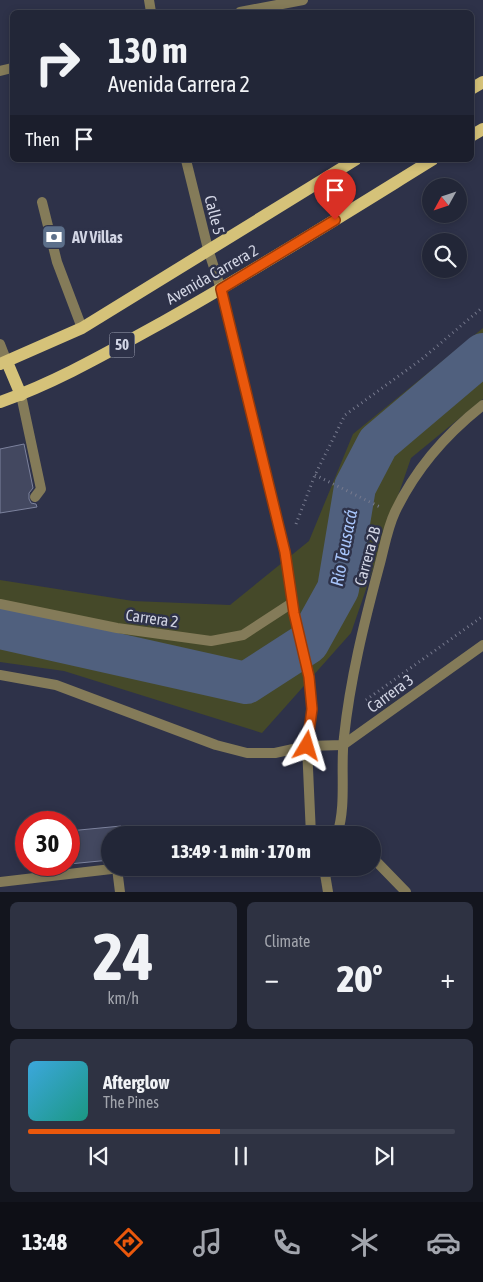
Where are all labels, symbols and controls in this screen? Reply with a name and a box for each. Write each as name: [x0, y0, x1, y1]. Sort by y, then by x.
icon: right: [25, 30, 90, 95]
text: 130 m: [108, 30, 187, 70]
text: Avenida Carrera 2: [108, 71, 250, 97]
icon: arrive: [70, 125, 98, 153]
text: Then: [25, 128, 60, 150]
pin: [314, 169, 356, 220]
icon: arrive: [321, 176, 349, 204]
north arrow: [422, 178, 468, 222]
map controls: [422, 178, 467, 278]
street label: Calle 5: [201, 193, 229, 237]
bank icon: AV Villas: [41, 224, 67, 250]
place label: AV Villas: [71, 228, 123, 246]
button: search: [422, 233, 467, 278]
street label: Avenida Carrera 2: [163, 240, 261, 308]
road number: 50: [110, 332, 134, 358]
water label: Río Teusacá: [326, 507, 361, 588]
street label: Carrera 2B: [350, 524, 384, 588]
street label: Carrera 2: [125, 605, 179, 631]
street label: Carrera 3: [363, 670, 417, 716]
position arrow: [280, 719, 332, 771]
speed limit sign: 30: [15, 811, 80, 876]
text: 13:49 · 1 min · 170 m: [171, 840, 311, 862]
text: 24: [93, 919, 154, 994]
text: Climate: [265, 932, 310, 950]
text: 20°: [337, 957, 383, 1000]
text: −: [265, 962, 279, 994]
text: +: [440, 962, 455, 994]
text: km/h: [107, 989, 139, 1007]
text: Afterglow: [103, 1071, 170, 1093]
text: The Pines: [103, 1093, 159, 1111]
icon: previous: [85, 1142, 113, 1170]
icon: pause: [227, 1142, 255, 1170]
icon: next: [370, 1142, 398, 1170]
icon: directions: [111, 1225, 146, 1260]
icon: music: [190, 1225, 225, 1260]
icon: phone: [269, 1225, 304, 1260]
icon: climate: [347, 1225, 382, 1260]
icon: car: [426, 1225, 461, 1260]
text: 13:48: [22, 1229, 67, 1255]

